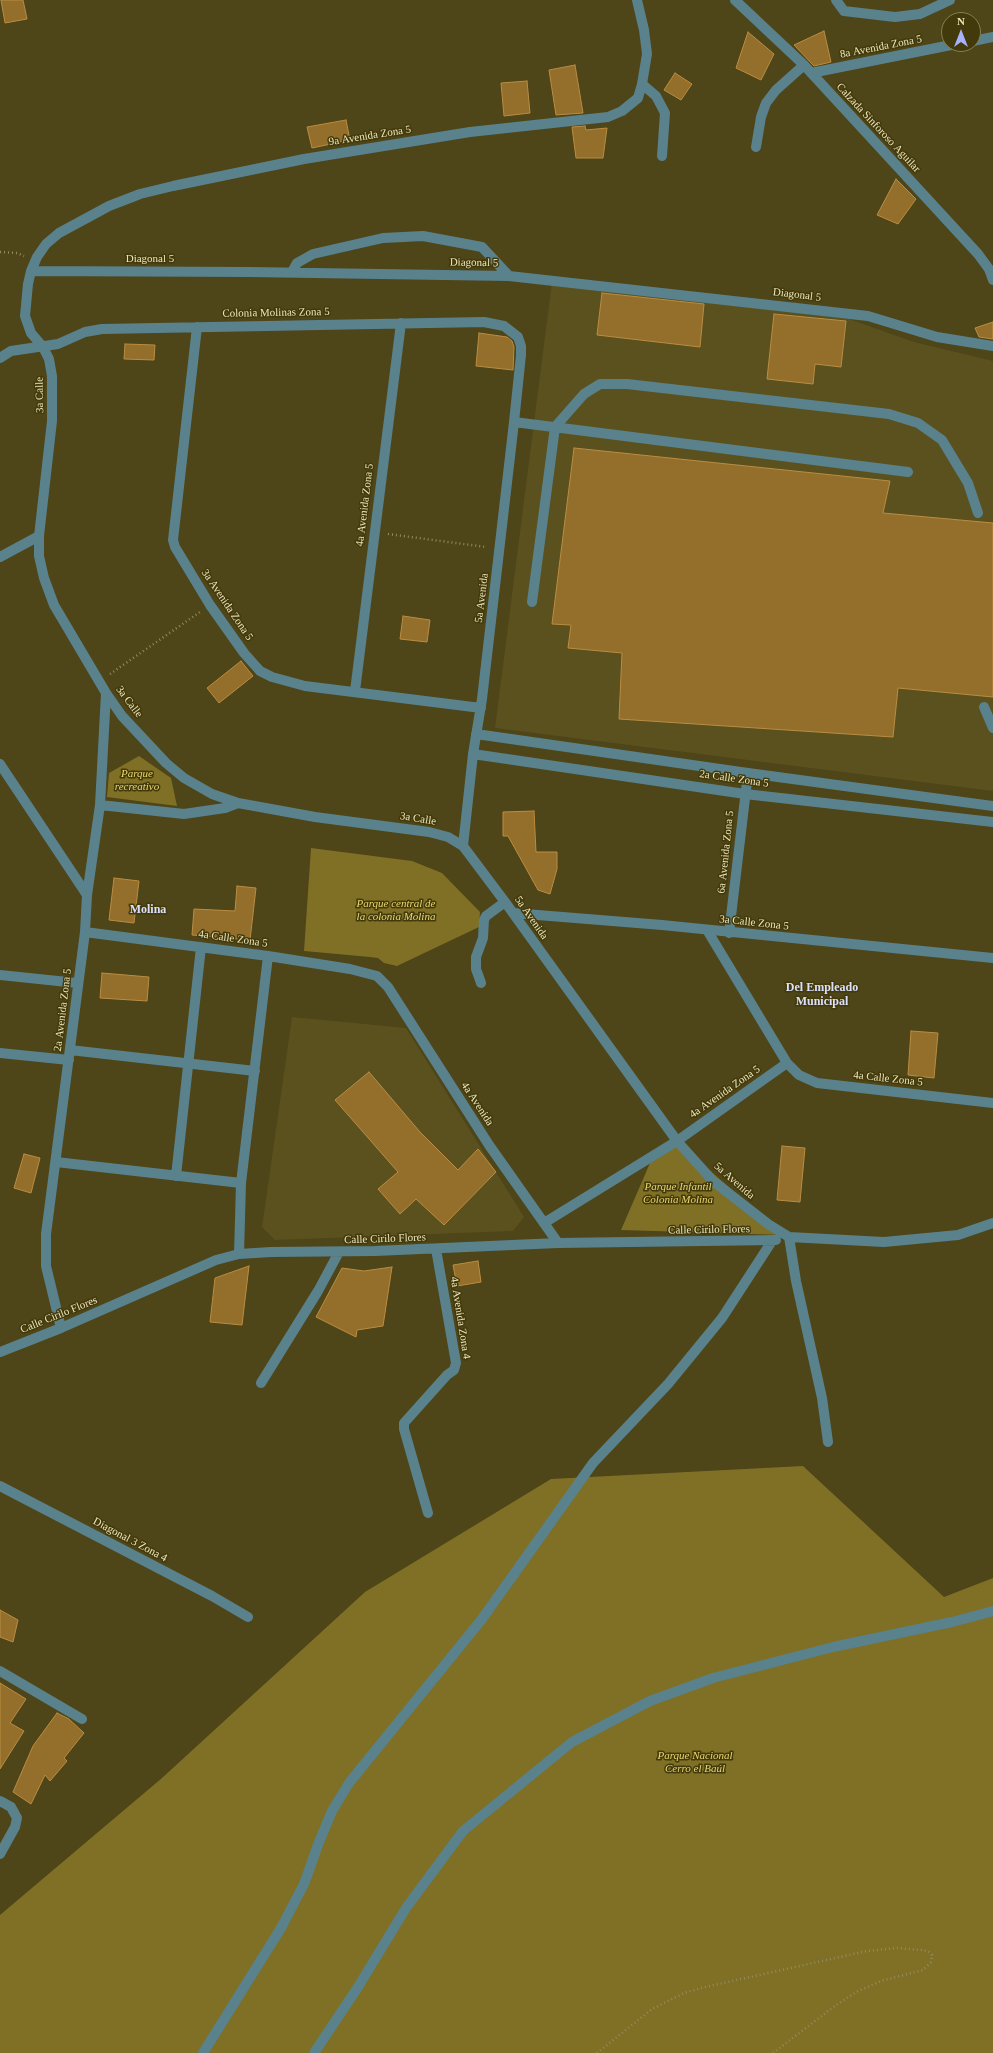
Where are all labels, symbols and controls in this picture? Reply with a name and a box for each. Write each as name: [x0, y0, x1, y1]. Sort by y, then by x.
north arrow: [941, 12, 981, 52]
text: N: [957, 15, 965, 27]
street label: 8a Avenida Zona 5: [839, 33, 923, 61]
street label: Calzada Sinforoso Aguilar: [833, 81, 923, 175]
street label: 9a Avenida Zona 5: [328, 123, 412, 149]
street label: Diagonal 5: [126, 252, 174, 266]
street label: Diagonal 5: [450, 256, 498, 270]
street label: Diagonal 5: [772, 285, 822, 305]
street label: Colonia Molinas Zona 5: [222, 305, 330, 321]
street label: 3a Calle: [33, 377, 47, 413]
street label: 4a Avenida Zona 5: [353, 463, 377, 547]
street label: 3a Avenida Zona 5: [198, 567, 256, 643]
street label: 5a Avenida: [472, 573, 492, 623]
street label: 3a Calle: [113, 684, 145, 720]
park label: Parque recreativo: [115, 767, 159, 793]
street label: 2a Calle Zona 5: [698, 768, 770, 790]
street label: 3a Calle: [399, 810, 437, 828]
street label: 6a Avenida Zona 5: [715, 810, 737, 894]
street label: 5a Avenida: [511, 894, 551, 942]
park label: Parque central de la colonia Molina: [356, 897, 436, 923]
district label: Molina: [130, 903, 166, 917]
street label: 3a Calle Zona 5: [719, 913, 789, 933]
street label: 4a Calle Zona 5: [197, 928, 269, 950]
street label: 2a Avenida Zona 5: [51, 968, 75, 1052]
district label: Del Empleado Municipal: [786, 981, 858, 1009]
street label: 4a Avenida Zona 5: [687, 1063, 763, 1121]
street label: 4a Calle Zona 5: [853, 1069, 923, 1089]
street label: 4a Avenida: [458, 1080, 496, 1128]
street label: 5a Avenida: [711, 1160, 757, 1202]
park label: Parque Infantil Colonia Molina: [643, 1180, 713, 1206]
street label: Calle Cirilo Flores: [668, 1223, 750, 1237]
street label: Calle Cirilo Flores: [344, 1231, 426, 1247]
street label: 4a Avenida Zona 4: [447, 1276, 473, 1360]
street label: Calle Cirilo Flores: [19, 1294, 99, 1336]
street label: Diagonal 3 Zona 4: [91, 1515, 169, 1565]
park label: Parque Nacional Cerro el Baúl: [657, 1749, 733, 1775]

